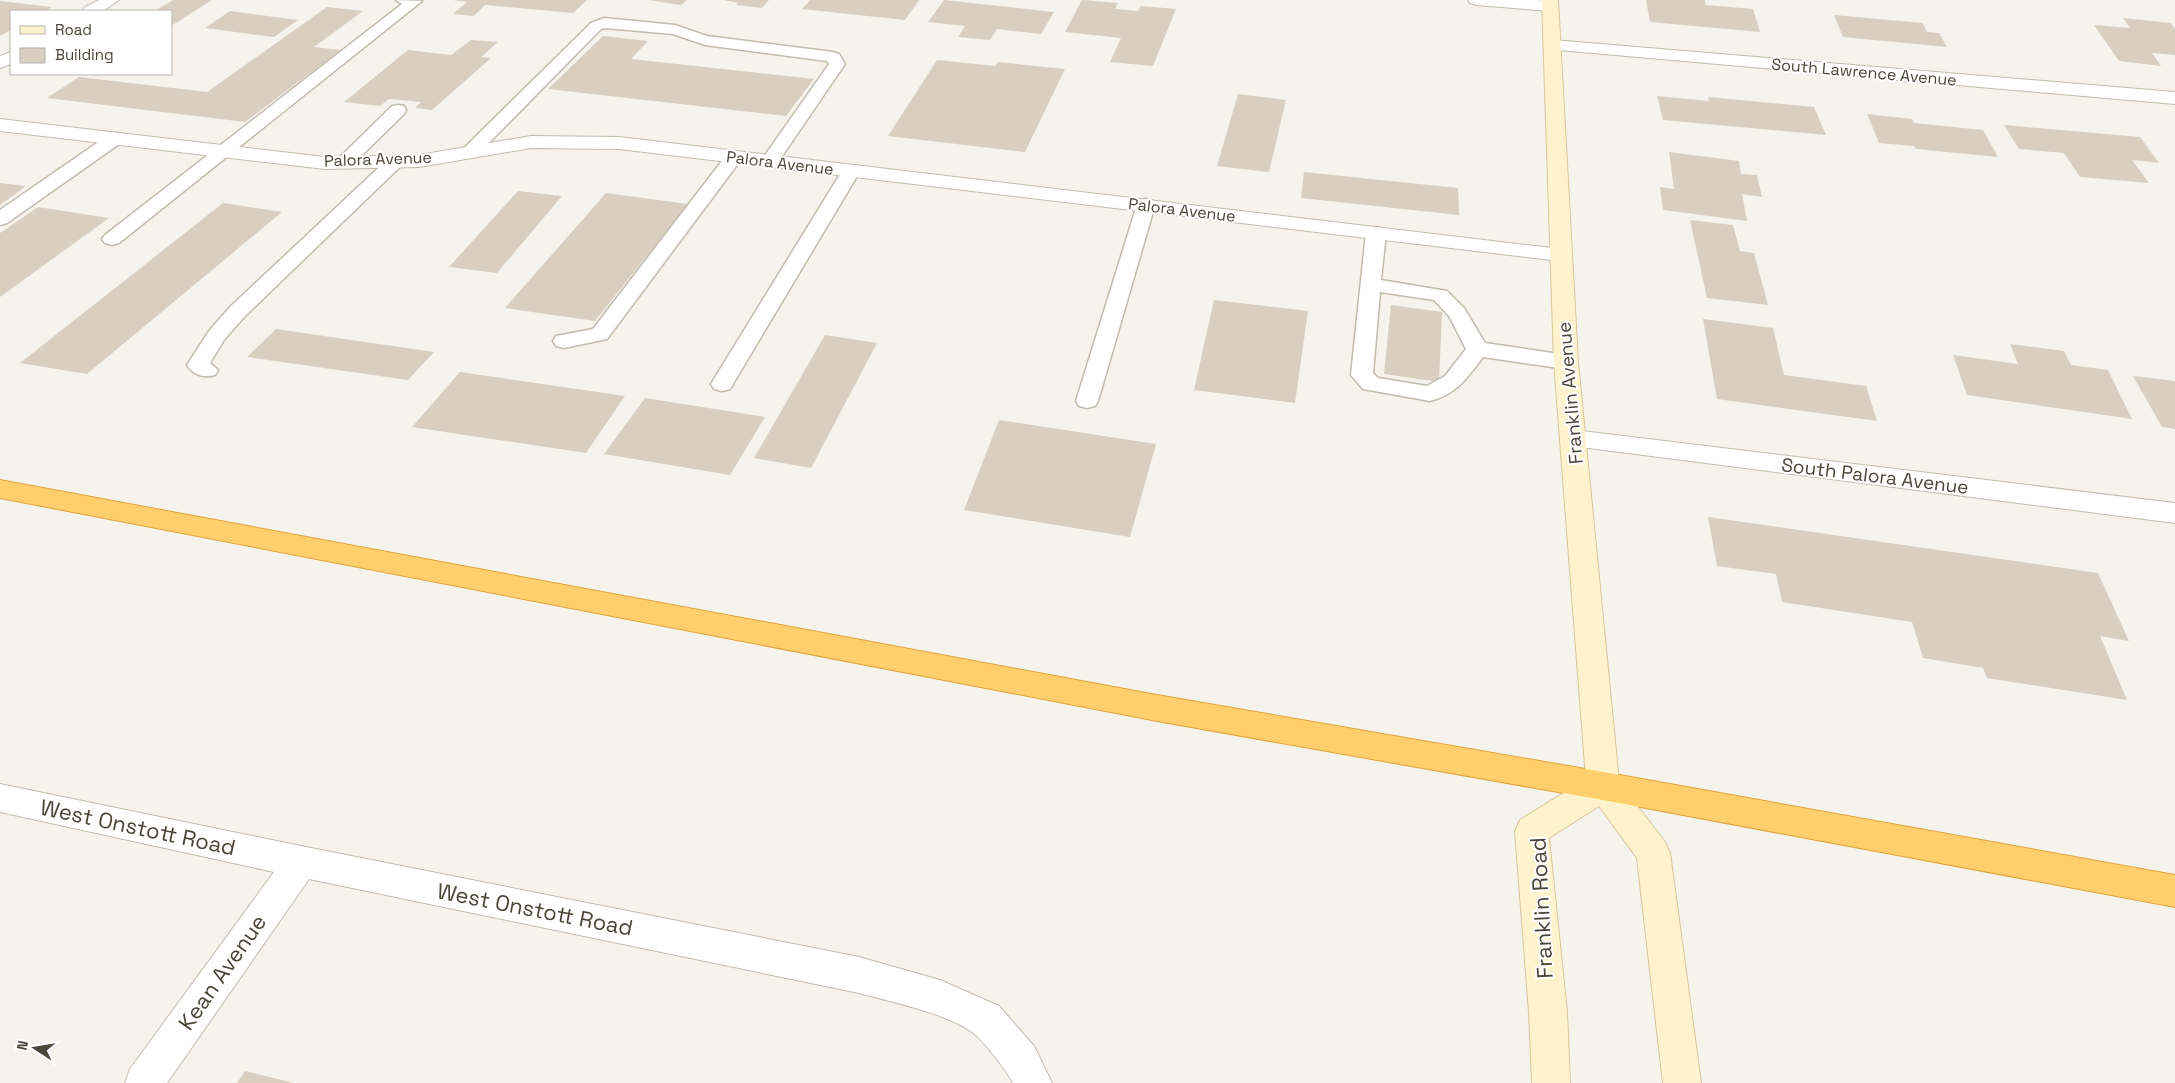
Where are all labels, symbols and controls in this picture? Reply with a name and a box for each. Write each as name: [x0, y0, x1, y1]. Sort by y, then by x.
legend: [10, 10, 172, 75]
text: Road: [55, 20, 92, 39]
text: Building: [55, 45, 114, 64]
street label: South Lawrence Avenue: [1771, 53, 1957, 91]
street label: Palora Avenue: [725, 146, 835, 180]
street label: Palora Avenue: [324, 147, 432, 171]
street label: Palora Avenue: [1127, 193, 1237, 227]
street label: Franklin Avenue: [1551, 321, 1589, 465]
street label: South Palora Avenue: [1780, 452, 1970, 500]
street label: West Onstott Road: [38, 793, 238, 861]
street label: Franklin Road: [1523, 837, 1559, 979]
street label: West Onstott Road: [435, 876, 635, 942]
street label: Kean Avenue: [172, 909, 272, 1035]
north arrow: [10, 1023, 60, 1073]
text: N: [13, 1039, 32, 1052]

